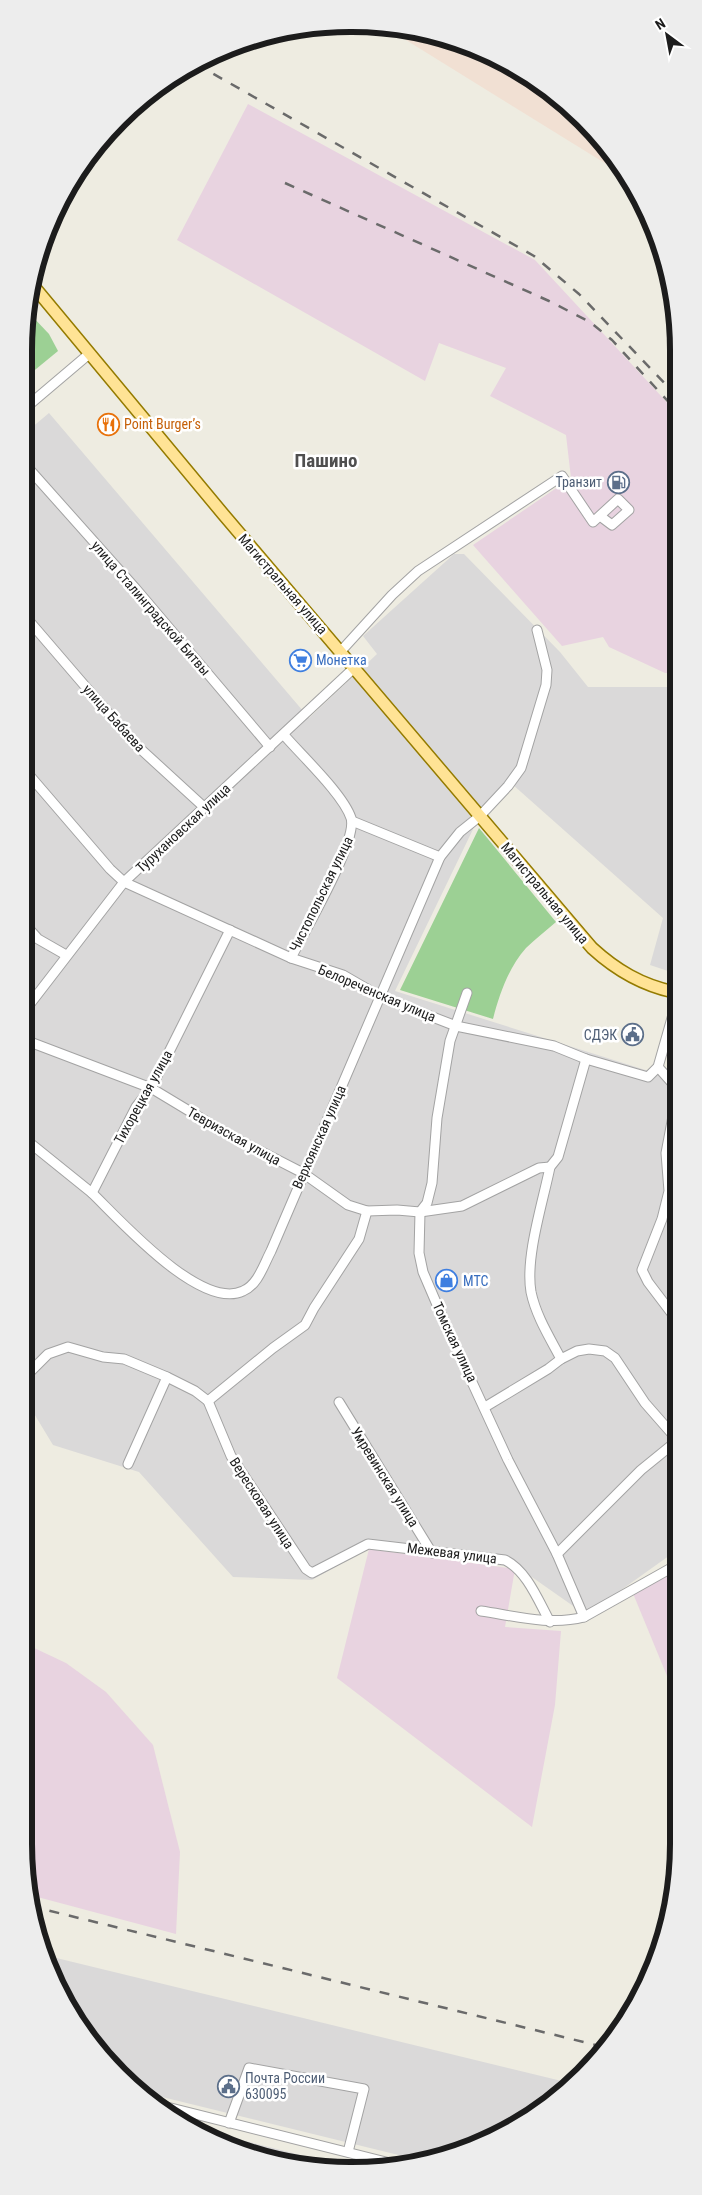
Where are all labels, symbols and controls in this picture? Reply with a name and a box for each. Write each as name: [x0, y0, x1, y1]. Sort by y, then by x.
north arrow: [642, 10, 692, 60]
text: N: [652, 15, 668, 33]
restaurant icon: Point Burger’s: [96, 412, 120, 436]
place label: Point Burger’s: [124, 416, 201, 432]
district label: Пашино: [295, 449, 357, 472]
fuel station icon: Транзит: [606, 470, 630, 494]
place label: Транзит: [555, 474, 602, 490]
street label: Магистральная улица: [235, 531, 331, 637]
street label: улица Сталинградской Битвы: [88, 537, 214, 679]
supermarket icon: Монетка: [288, 648, 312, 672]
place label: Монетка: [316, 652, 367, 668]
street label: улица Бабаева: [80, 681, 148, 755]
street label: Турухановская улица: [133, 780, 233, 876]
street label: Чистопольская улица: [286, 834, 356, 954]
street label: Магистральная улица: [498, 839, 592, 947]
street label: Белореченская улица: [316, 961, 438, 1025]
public building icon: СДЭК: [621, 1023, 645, 1047]
place label: СДЭК: [584, 1027, 617, 1043]
street label: Тихорецкая улица: [111, 1047, 175, 1147]
street label: Верхоянская улица: [289, 1083, 349, 1191]
street label: Тевризская улица: [185, 1104, 283, 1168]
shop icon: МТС: [435, 1269, 459, 1293]
place label: МТС: [463, 1273, 488, 1289]
street label: Томская улица: [429, 1299, 481, 1385]
street label: Умревинская улица: [348, 1424, 422, 1530]
street label: Вересковая улица: [227, 1454, 297, 1552]
street label: Межевая улица: [406, 1540, 498, 1566]
place label: Почта России 630095: [245, 2070, 325, 2102]
public building icon: Почта России 630095: [217, 2074, 241, 2098]

